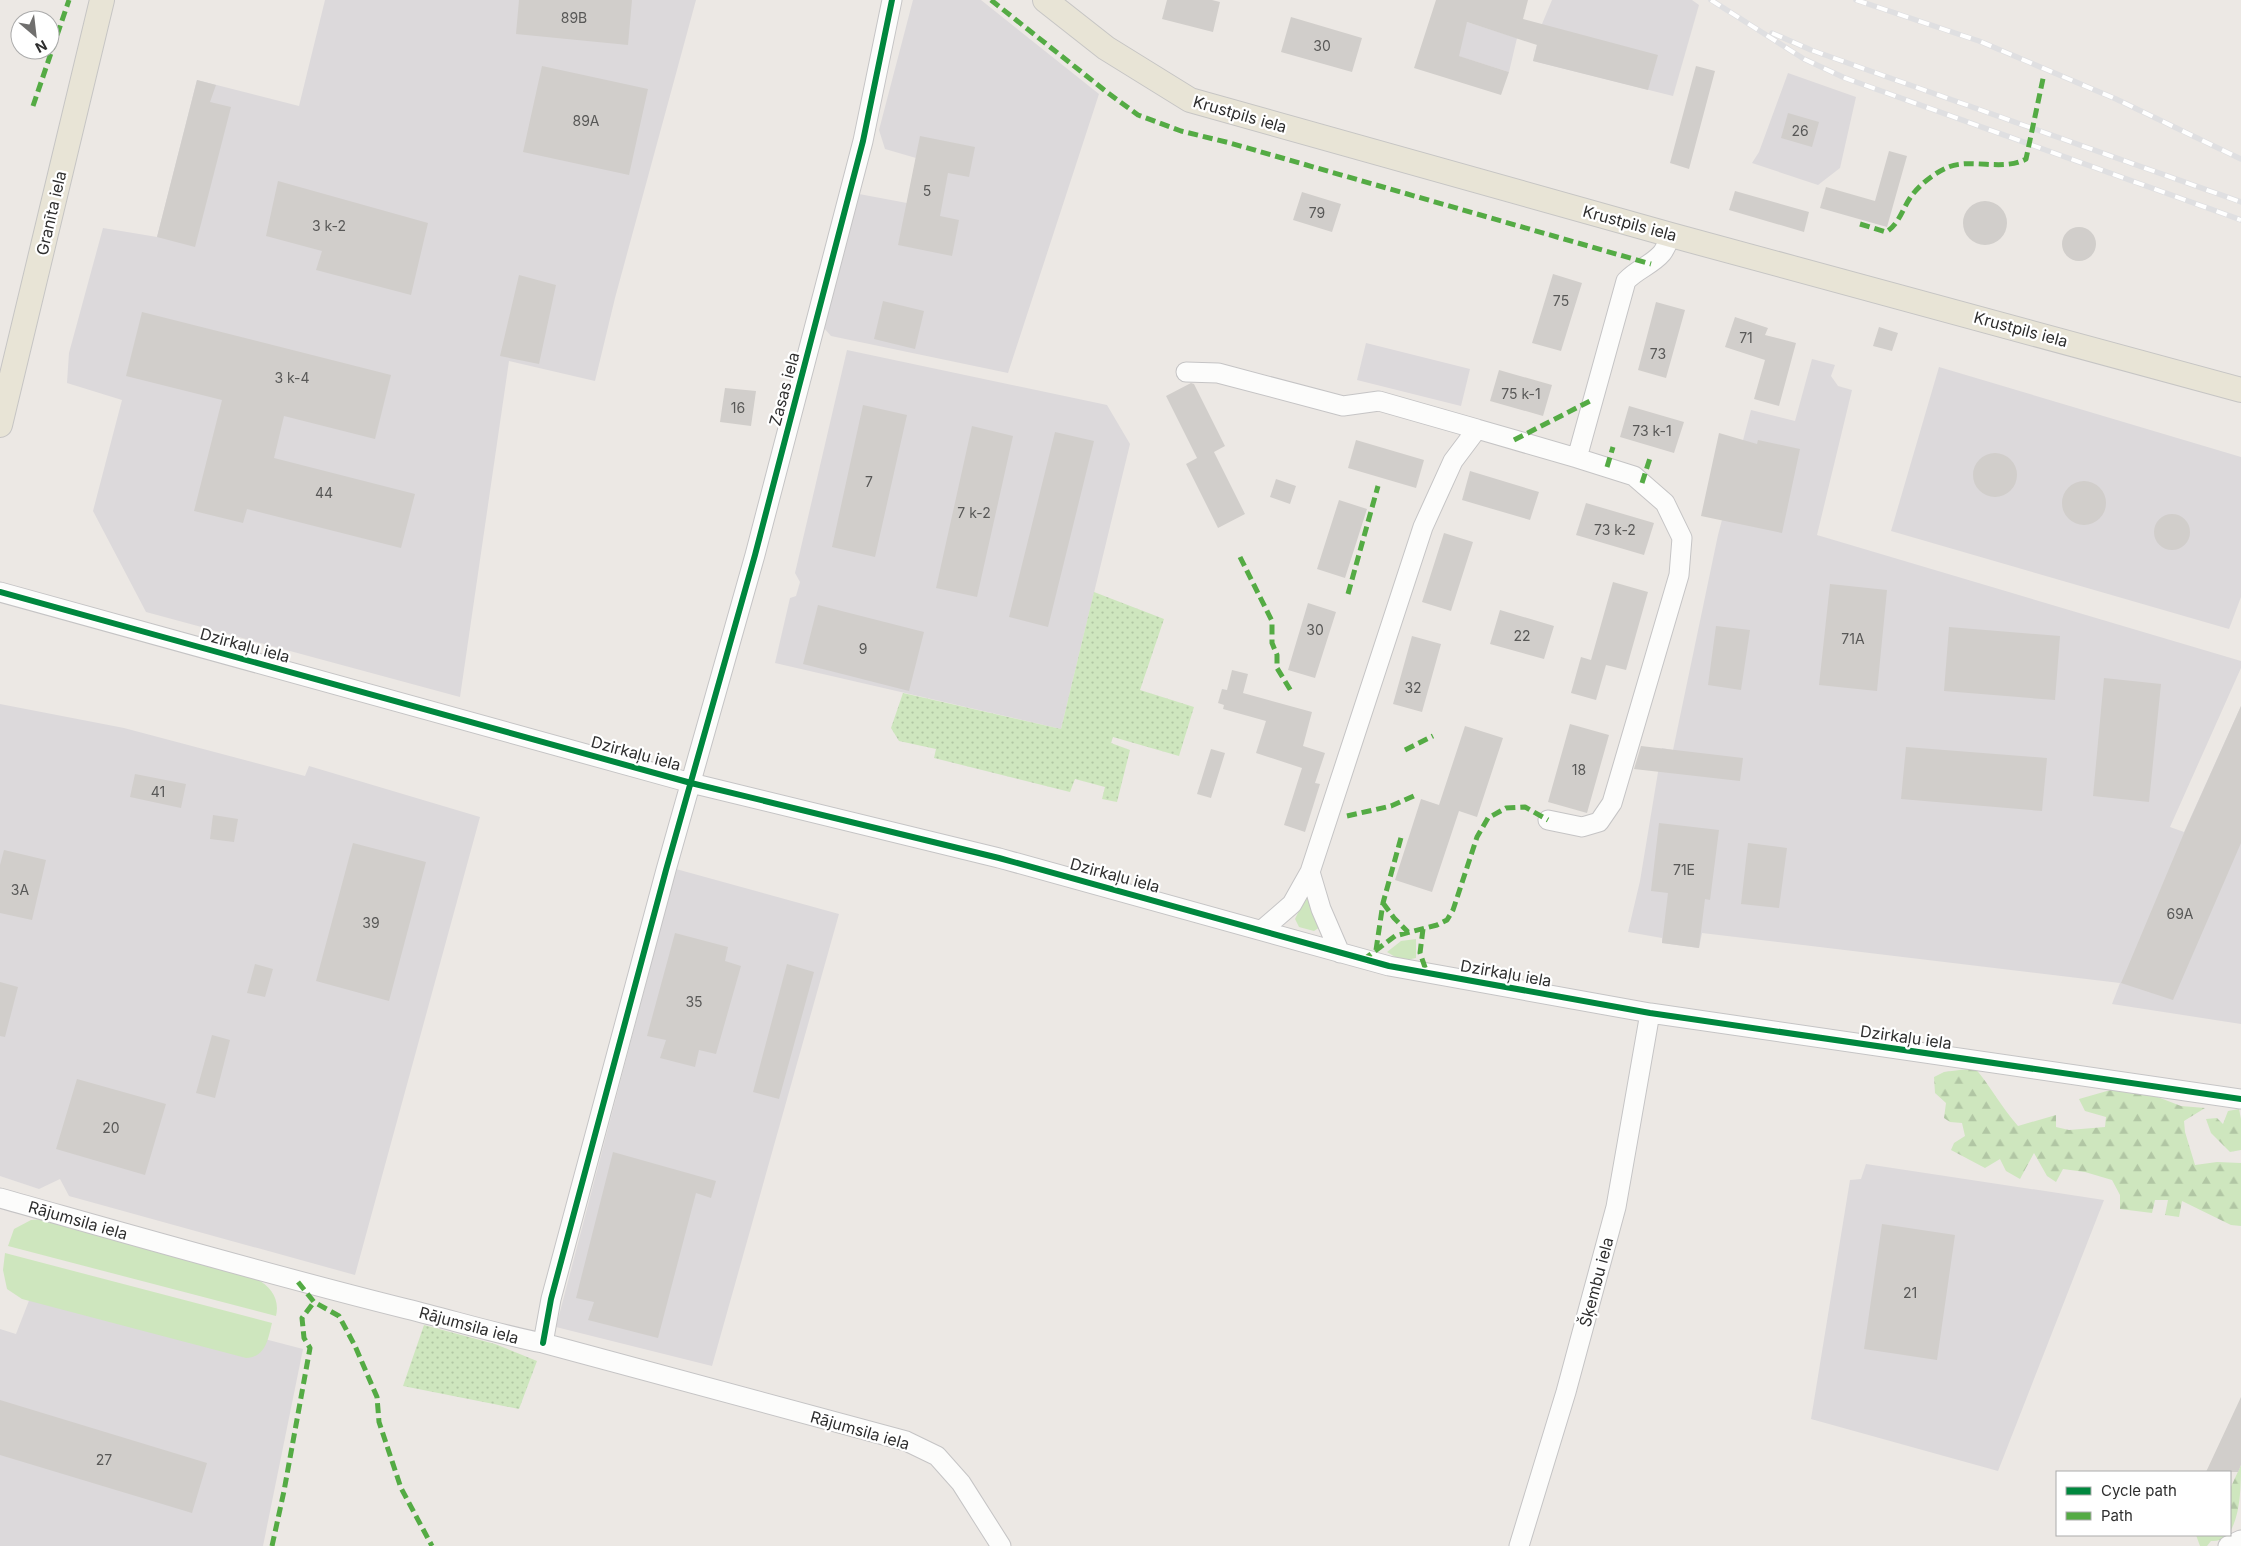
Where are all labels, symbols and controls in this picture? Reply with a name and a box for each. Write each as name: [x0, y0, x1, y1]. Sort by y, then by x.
house number: 89B: [561, 9, 587, 26]
north arrow: [10, 10, 60, 60]
text: N: [33, 37, 50, 57]
house number: 30: [1313, 37, 1331, 54]
street label: Krustpils iela: [1191, 91, 1289, 137]
house number: 89A: [572, 112, 600, 129]
house number: 26: [1791, 122, 1809, 139]
street label: Granīta iela: [32, 169, 70, 257]
house number: 5: [923, 182, 931, 199]
street label: Krustpils iela: [1581, 201, 1679, 245]
house number: 79: [1309, 204, 1325, 221]
house number: 3 k-2: [312, 217, 346, 234]
house number: 75: [1553, 292, 1569, 309]
street label: Krustpils iela: [1972, 307, 2070, 351]
house number: 71: [1739, 329, 1753, 346]
house number: 73: [1650, 345, 1666, 362]
street label: Zasas iela: [765, 350, 803, 428]
house number: 3 k-4: [274, 369, 310, 386]
house number: 75 k-1: [1501, 385, 1541, 402]
house number: 16: [731, 399, 745, 416]
house number: 73 k-1: [1632, 422, 1672, 439]
house number: 7: [865, 473, 873, 490]
house number: 44: [315, 484, 333, 501]
house number: 7 k-2: [957, 504, 991, 521]
house number: 73 k-2: [1594, 521, 1636, 538]
house number: 30: [1306, 621, 1324, 638]
street label: Dzirkaļu iela: [198, 623, 292, 667]
house number: 22: [1513, 627, 1531, 644]
house number: 71A: [1841, 630, 1865, 647]
house number: 9: [859, 640, 867, 657]
house number: 32: [1404, 679, 1422, 696]
street label: Dzirkaļu iela: [589, 731, 683, 775]
house number: 18: [1572, 761, 1586, 778]
house number: 41: [151, 783, 165, 800]
street label: Dzirkaļu iela: [1068, 853, 1162, 897]
house number: 71E: [1673, 861, 1695, 878]
house number: 3A: [11, 881, 29, 898]
house number: 69A: [2166, 905, 2194, 922]
house number: 39: [362, 914, 380, 931]
street label: Dzirkaļu iela: [1459, 955, 1553, 991]
house number: 35: [685, 993, 703, 1010]
street label: Dzirkaļu iela: [1859, 1021, 1953, 1053]
house number: 20: [102, 1119, 120, 1136]
street label: Rājumsila iela: [26, 1196, 130, 1244]
street label: Šķembu iela: [1574, 1235, 1618, 1329]
house number: 21: [1903, 1284, 1917, 1301]
street label: Rājumsila iela: [417, 1302, 521, 1348]
street label: Rājumsila iela: [808, 1406, 912, 1454]
house number: 27: [96, 1451, 112, 1468]
legend: [2056, 1471, 2231, 1536]
text: Cycle path: [2101, 1481, 2177, 1500]
text: Path: [2101, 1506, 2133, 1525]

